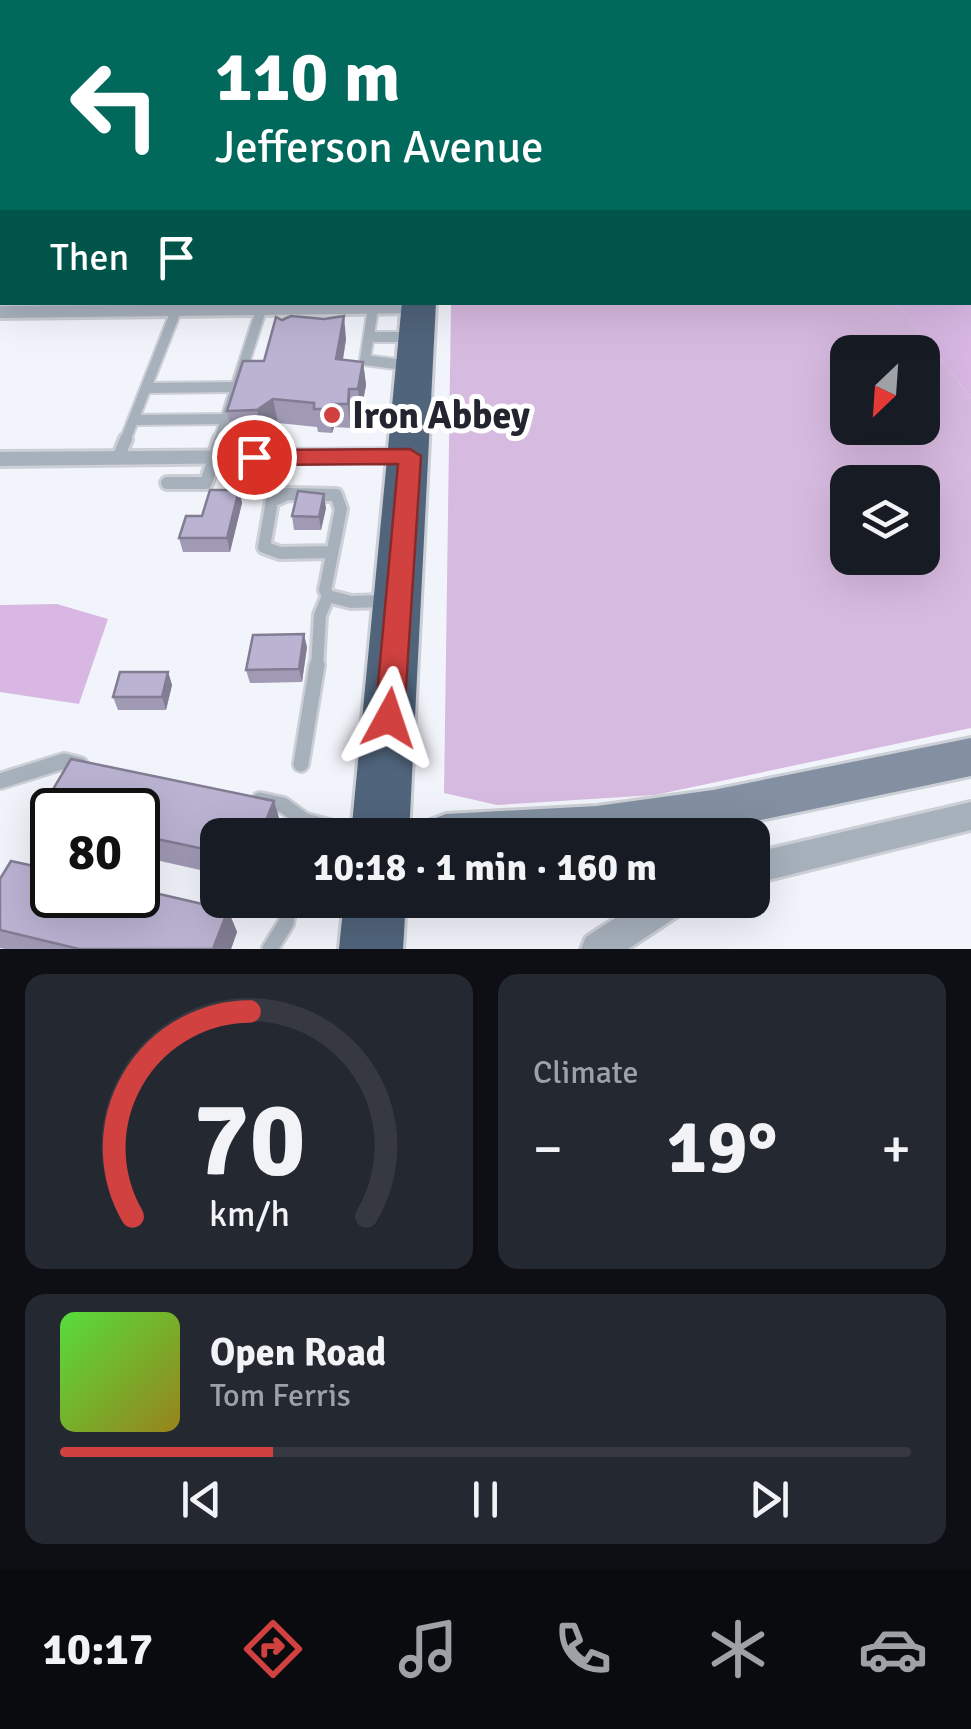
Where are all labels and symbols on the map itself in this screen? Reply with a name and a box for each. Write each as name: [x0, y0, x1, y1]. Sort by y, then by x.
north arrow: [830, 335, 940, 445]
place label: Iron Abbey: [352, 392, 530, 439]
marker: Iron Abbey: [321, 404, 343, 426]
pin: [212, 415, 297, 500]
position arrow: [337, 666, 441, 770]
speed limit sign: 80: [30, 788, 160, 918]

